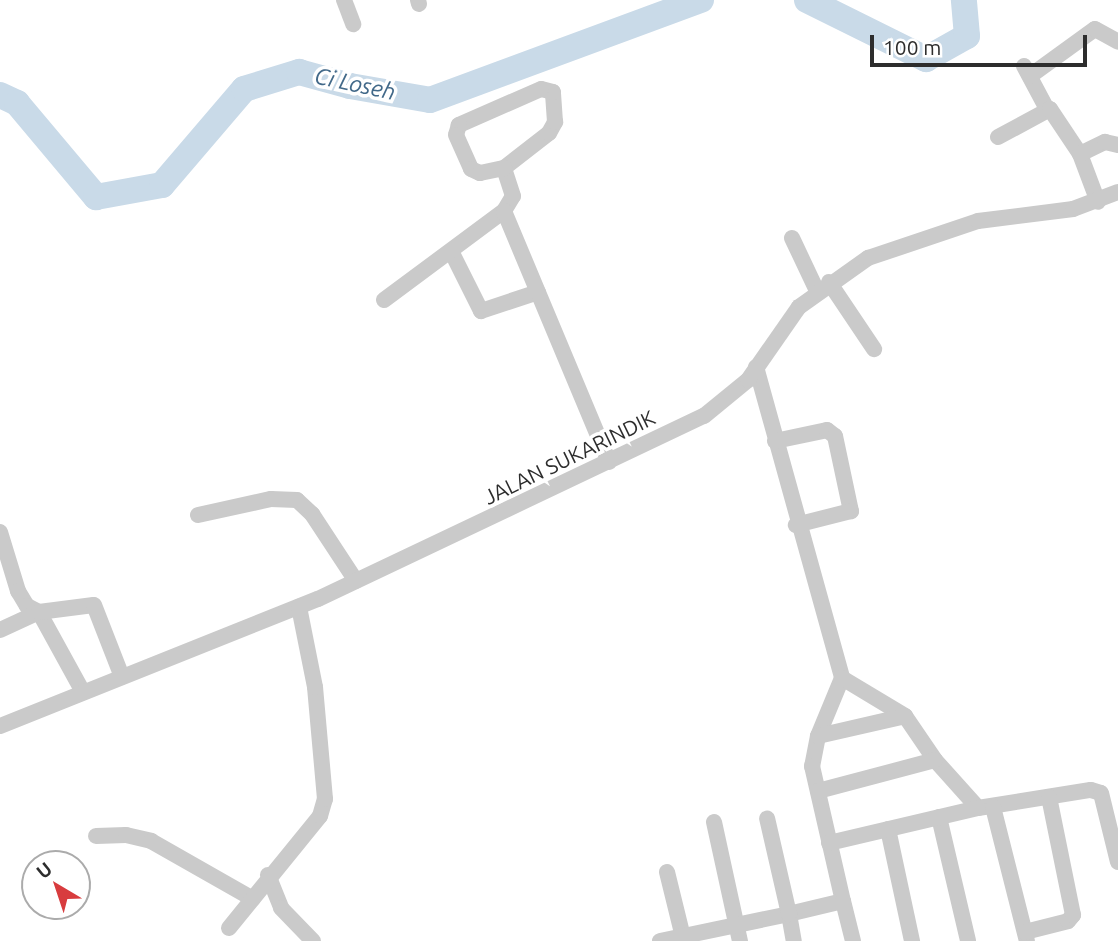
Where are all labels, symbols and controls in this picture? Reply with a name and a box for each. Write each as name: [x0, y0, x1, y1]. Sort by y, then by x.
scale bar: [873, 21, 1090, 65]
text: 100 m: [883, 35, 941, 59]
water label: Ci Loseh: [312, 62, 398, 106]
street label: JALAN SUKARINDIK: [479, 405, 659, 509]
north arrow: [21, 850, 91, 920]
text: U: [32, 857, 56, 883]

